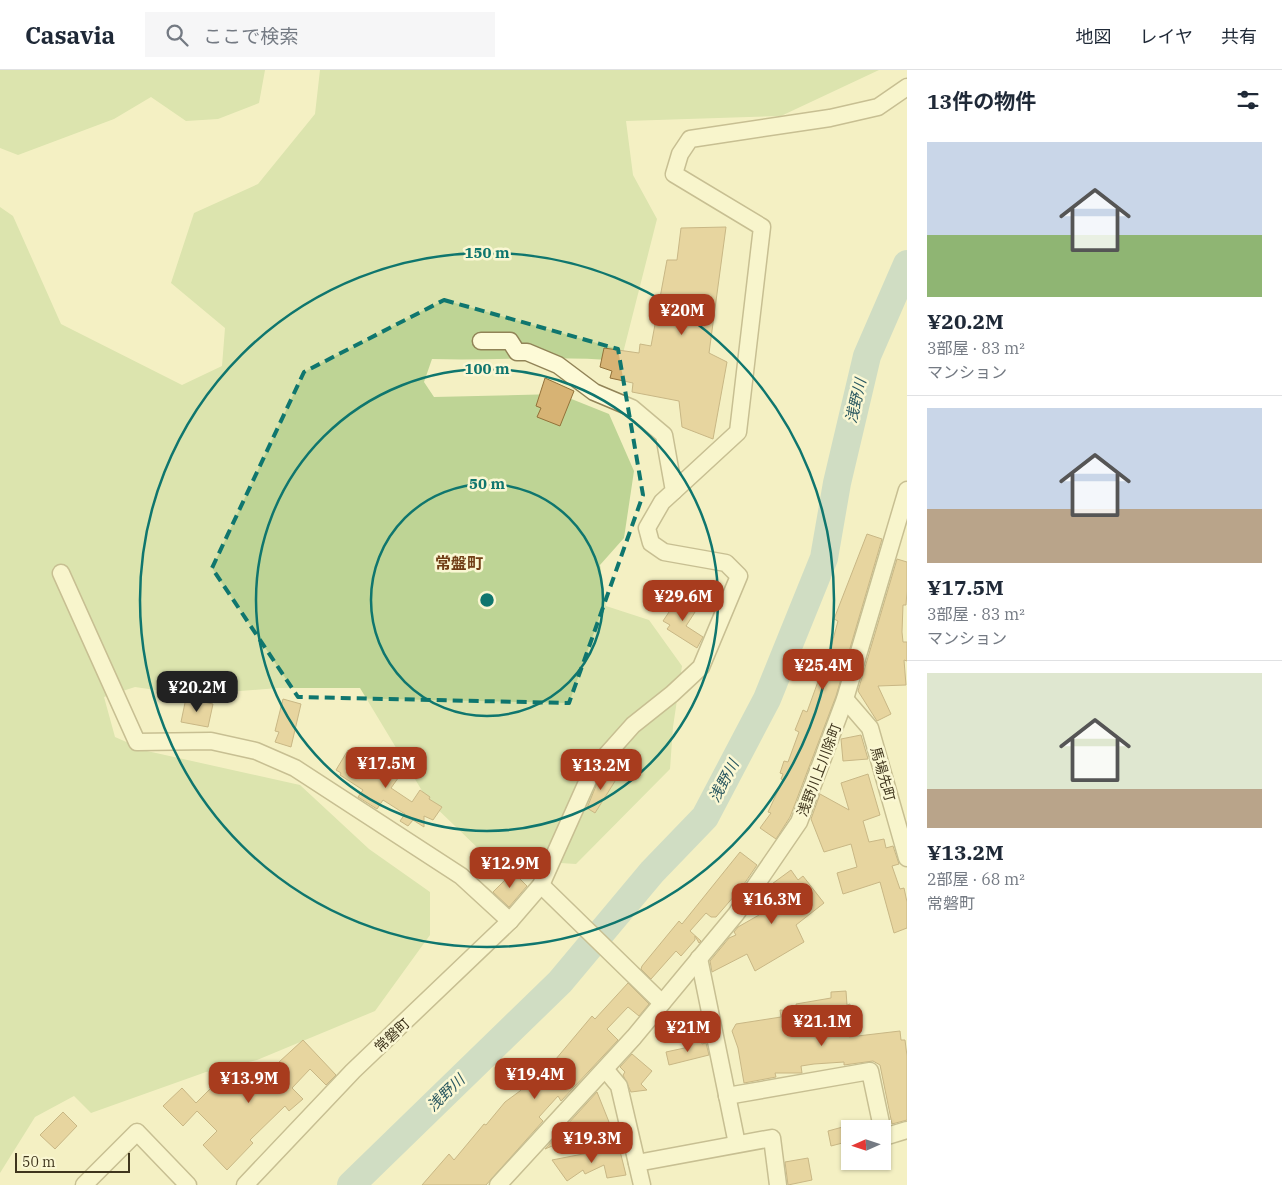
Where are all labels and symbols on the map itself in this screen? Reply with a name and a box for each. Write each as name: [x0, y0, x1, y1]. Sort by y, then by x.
text: 150 m: [464, 243, 510, 262]
pin: ¥20M: [652, 294, 712, 336]
text: 100 m: [464, 359, 510, 378]
water label: 浅野川: [841, 375, 870, 425]
text: 50 m: [469, 474, 505, 493]
district label: 常盤町: [435, 553, 483, 573]
pin: ¥29.6M: [642, 580, 724, 622]
centre of rings: [478, 591, 496, 609]
pin: ¥25.4M: [782, 648, 864, 691]
pin: ¥20.2M: [156, 670, 238, 713]
street label: 浅野川上川除町: [793, 721, 845, 819]
street label: 馬場先町: [867, 745, 899, 803]
pin: ¥17.5M: [345, 746, 427, 789]
pin: ¥13.2M: [560, 748, 642, 791]
water label: 浅野川: [705, 755, 743, 805]
pin: ¥12.9M: [469, 846, 551, 889]
pin: ¥16.3M: [731, 882, 813, 925]
pin: ¥21.1M: [781, 1004, 863, 1047]
pin: ¥21M: [658, 1010, 718, 1053]
street label: 常磐町: [371, 1014, 413, 1056]
pin: ¥19.4M: [494, 1058, 576, 1100]
pin: ¥13.9M: [208, 1062, 290, 1104]
water label: 浅野川: [423, 1069, 470, 1115]
north arrow: [841, 1120, 891, 1170]
pin: ¥19.3M: [551, 1122, 633, 1164]
scale bar: [15, 1150, 130, 1173]

